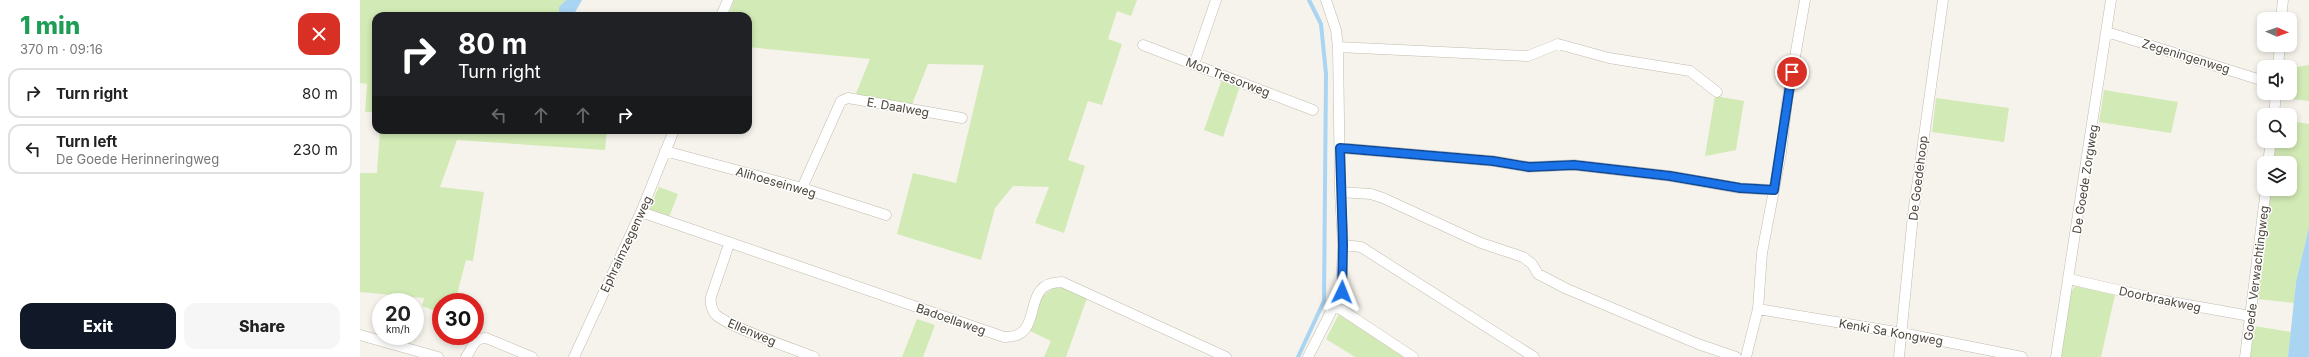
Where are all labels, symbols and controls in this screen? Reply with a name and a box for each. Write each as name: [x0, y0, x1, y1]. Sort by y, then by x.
text: 1 min: [20, 11, 80, 40]
north arrow: [2257, 12, 2297, 52]
map controls: [2257, 12, 2297, 196]
button: close: [298, 13, 340, 55]
text: 80 m: [458, 27, 527, 61]
icon: right: [392, 28, 444, 80]
street label: Zegeningenweg: [2140, 35, 2232, 77]
text: 370 m · 09:16: [20, 41, 103, 57]
street label: Mon Tresorweg: [1184, 54, 1272, 100]
pin: [1775, 55, 1809, 89]
button: sound: [2257, 60, 2297, 100]
text: Turn right: [458, 61, 541, 82]
icon: arrive: [1781, 61, 1803, 83]
icon: right: [22, 82, 44, 104]
text: Turn right: [56, 84, 128, 103]
text: 80 m: [302, 84, 338, 103]
street label: E. Daalweg: [866, 94, 930, 120]
icon: left: [488, 104, 510, 126]
icon: ahead: [530, 104, 552, 126]
icon: ahead: [572, 104, 594, 126]
icon: right: [614, 104, 636, 126]
button: search: [2257, 108, 2297, 148]
street label: De Goede Zorgweg: [2069, 123, 2101, 235]
text: Turn left: [56, 132, 117, 151]
street label: De Goedehoop: [1905, 135, 1931, 221]
icon: left: [22, 138, 44, 160]
text: 230 m: [293, 140, 338, 159]
text: De Goede Herinneringweg: [56, 151, 219, 167]
button: layers: [2257, 156, 2297, 196]
street label: Alihoeseinweg: [734, 163, 818, 201]
street label: Ephraimzegenweg: [597, 193, 655, 295]
street label: Goede Verwachtingweg: [2240, 205, 2272, 341]
position arrow: [1321, 271, 1363, 313]
street label: Doorbraakweg: [2118, 283, 2202, 315]
speed limit sign: 30: [432, 293, 484, 345]
street label: Badoellaweg: [914, 300, 988, 338]
text: 20: [385, 302, 411, 326]
button: Exit: [20, 303, 176, 349]
button: Share: [184, 303, 340, 349]
street label: Ellenweg: [726, 315, 778, 349]
street label: Kenki Sa Kongweg: [1838, 315, 1944, 349]
text: km/h: [386, 323, 410, 335]

